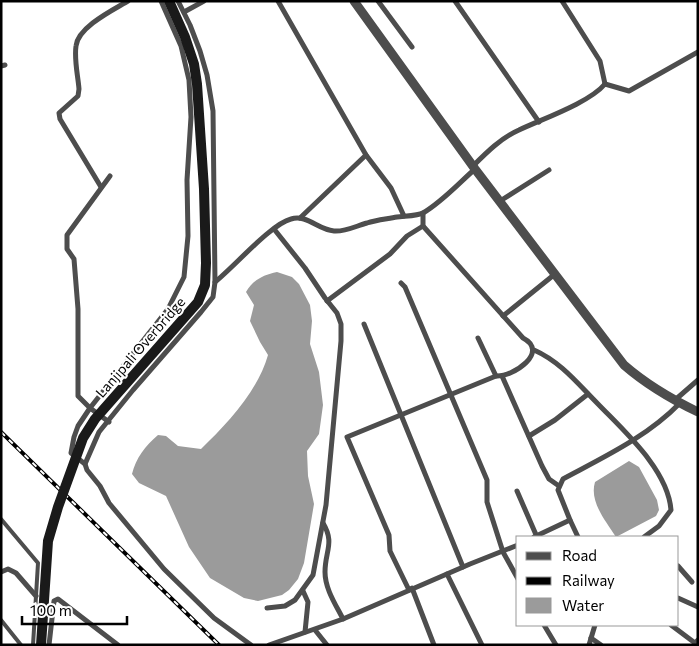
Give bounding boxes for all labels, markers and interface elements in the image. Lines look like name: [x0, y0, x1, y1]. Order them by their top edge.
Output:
street label: Lanjipali Overbridge: [92, 293, 188, 401]
legend: [516, 536, 679, 626]
text: Road: [562, 546, 597, 564]
text: Railway: [562, 571, 615, 589]
scale bar: [22, 594, 128, 626]
text: Water: [562, 596, 604, 614]
text: 100 m: [30, 601, 72, 619]

